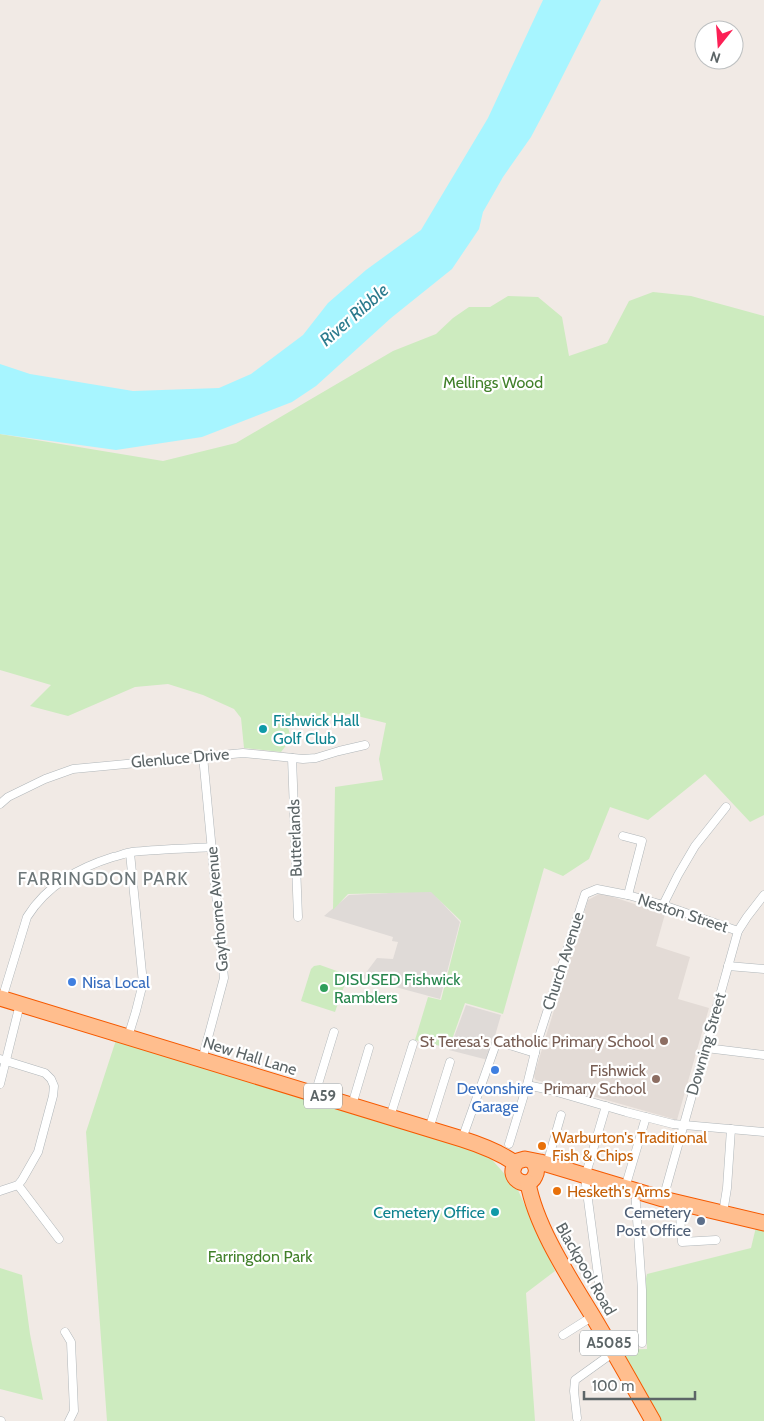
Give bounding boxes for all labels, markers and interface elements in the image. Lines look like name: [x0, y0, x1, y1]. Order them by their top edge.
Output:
north arrow: [694, 20, 744, 70]
text: N: [708, 47, 723, 67]
water label: River Ribble: [315, 279, 393, 351]
park label: Mellings Wood: [443, 373, 543, 392]
place label: Fishwick Hall Golf Club: [273, 711, 359, 748]
marker: Fishwick Hall Golf Club: [257, 723, 269, 735]
street label: Glenluce Drive: [130, 744, 230, 772]
street label: Butterlands: [284, 798, 306, 877]
street label: Gaythorne Avenue: [202, 846, 232, 972]
district label: FARRINGDON PARK: [18, 868, 189, 890]
street label: Neston Street: [636, 889, 731, 937]
street label: Church Avenue: [538, 910, 588, 1012]
place label: DISUSED Fishwick Ramblers: [334, 970, 461, 1007]
place label: Nisa Local: [82, 973, 150, 992]
marker: Nisa Local: [66, 976, 78, 988]
marker: DISUSED Fishwick Ramblers: [318, 982, 330, 994]
street label: Downing Street: [682, 990, 730, 1097]
place label: St Teresa's Catholic Primary School: [420, 1032, 654, 1051]
street label: New Hall Lane: [201, 1033, 299, 1079]
marker: St Teresa's Catholic Primary School: [658, 1035, 670, 1047]
place label: Fishwick Primary School: [543, 1061, 647, 1098]
marker: Devonshire Garage: [489, 1064, 501, 1076]
marker: Fishwick Primary School: [650, 1073, 662, 1085]
place label: Devonshire Garage: [457, 1079, 533, 1116]
road number: A59: [304, 1084, 342, 1108]
place label: Warburton's Traditional Fish & Chips: [552, 1128, 707, 1165]
marker: Warburton's Traditional Fish & Chips: [536, 1140, 548, 1152]
place label: Hesketh's Arms: [567, 1182, 670, 1201]
marker: Hesketh's Arms: [551, 1185, 563, 1197]
place label: Cemetery Office: [373, 1203, 485, 1222]
place label: Cemetery Post Office: [616, 1203, 691, 1240]
marker: Cemetery Office: [489, 1206, 501, 1218]
marker: Cemetery Post Office: [695, 1215, 707, 1227]
street label: Blackpool Road: [552, 1219, 620, 1319]
park label: Farringdon Park: [208, 1247, 313, 1266]
road number: A5085: [580, 1330, 638, 1356]
scale bar: [584, 1368, 695, 1400]
text: 100 m: [592, 1377, 634, 1395]

